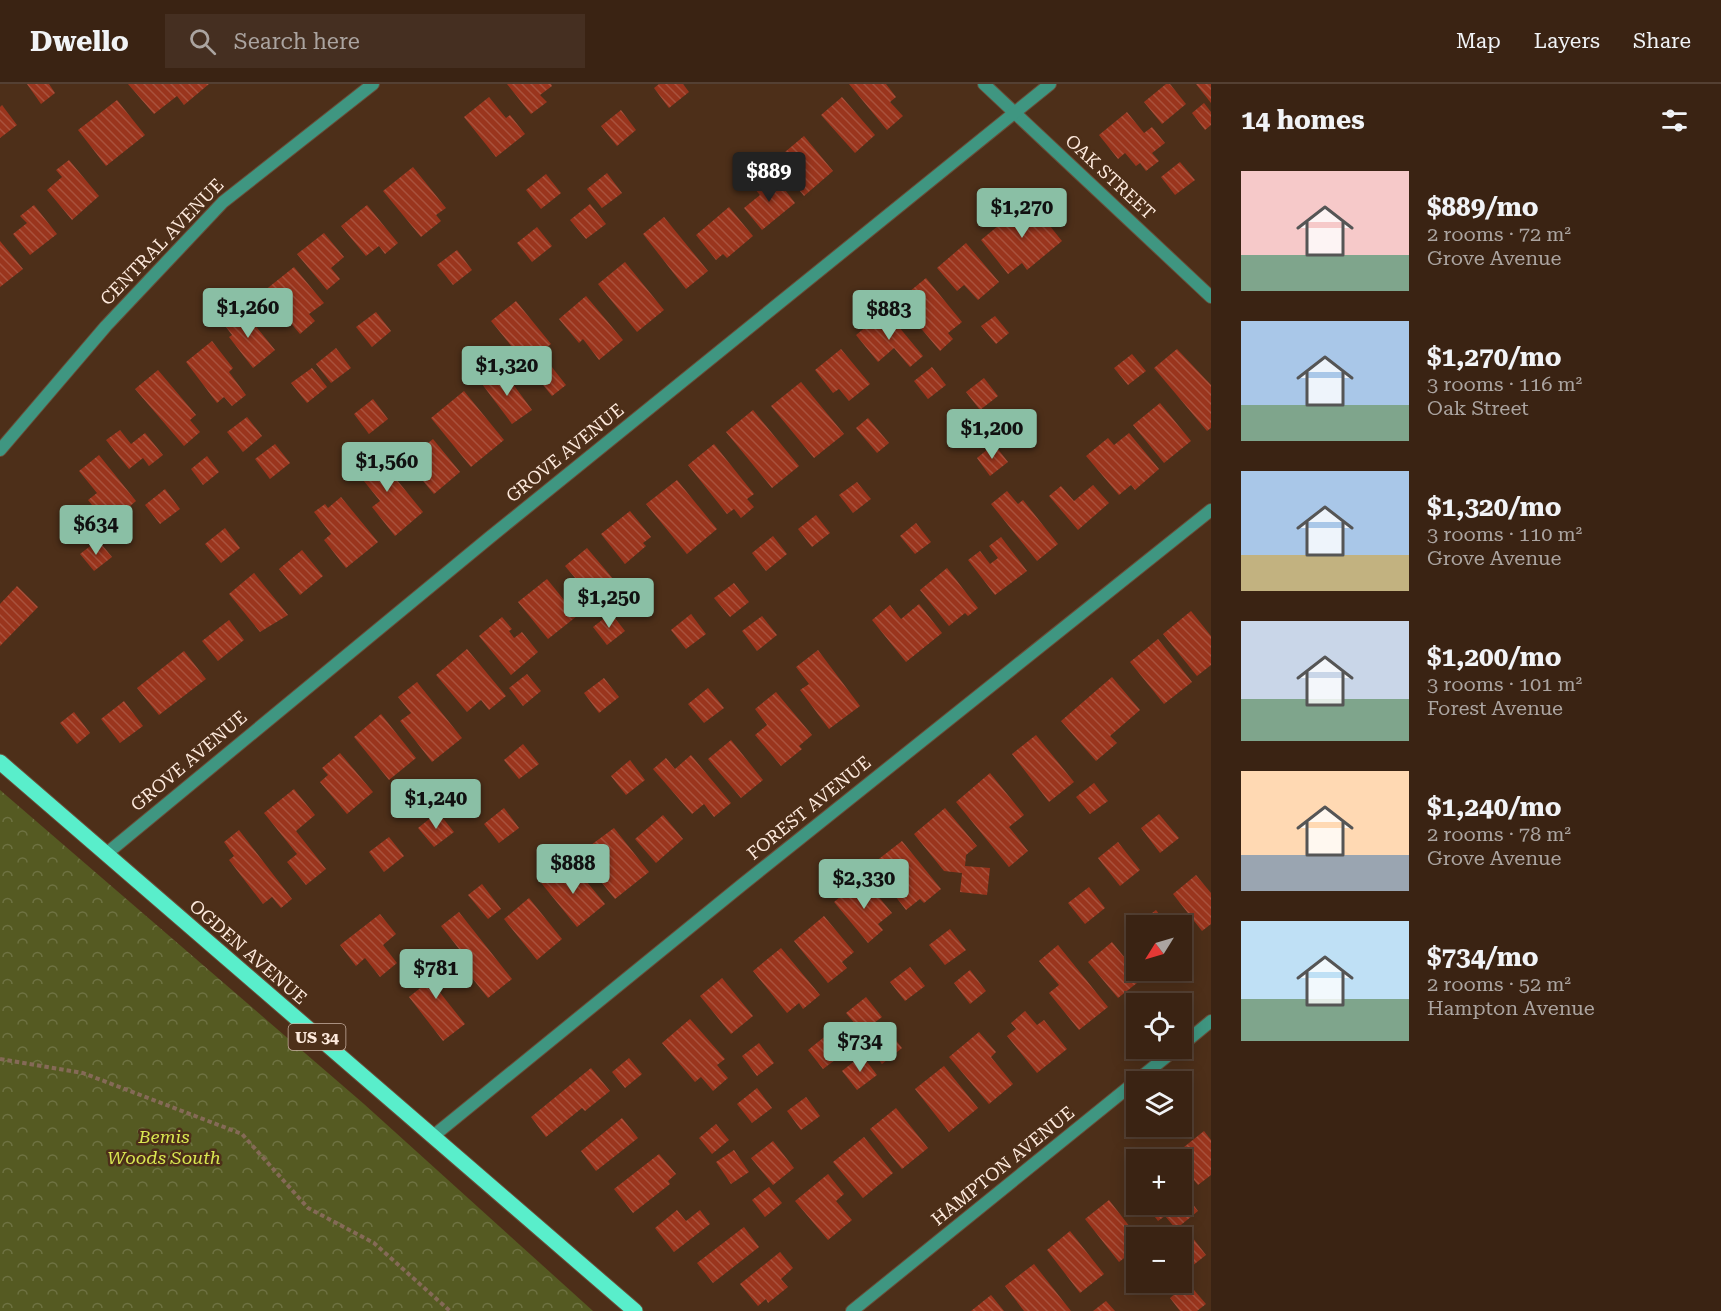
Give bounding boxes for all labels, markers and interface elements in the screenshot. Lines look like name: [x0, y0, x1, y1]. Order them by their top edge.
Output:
search box: [165, 14, 585, 68]
text: Dwello: [30, 25, 129, 58]
icon: search: [186, 25, 219, 58]
text: Search here: [234, 29, 360, 54]
text: Map: [1456, 29, 1501, 53]
text: Layers: [1534, 29, 1600, 53]
text: Share: [1633, 29, 1691, 53]
icon: filters: [1658, 104, 1691, 137]
text: 14 homes: [1241, 105, 1365, 135]
street label: OAK STREET: [1061, 130, 1159, 223]
pin: $889: [733, 152, 805, 203]
text: $889: [747, 159, 791, 183]
street label: CENTRAL AVENUE: [96, 174, 228, 309]
pin: $1,270: [973, 188, 1071, 239]
text: $889/mo: [1427, 192, 1539, 222]
text: $1,270: [991, 195, 1053, 219]
icon: home: [1289, 195, 1361, 267]
text: 2 rooms · 72 m²: [1427, 222, 1571, 246]
text: Grove Avenue: [1427, 246, 1561, 270]
pin: $1,260: [199, 288, 297, 339]
pin: $883: [853, 290, 925, 341]
text: $1,260: [217, 295, 279, 319]
text: $883: [867, 297, 911, 321]
text: $1,270/mo: [1427, 342, 1562, 372]
icon: home: [1289, 345, 1361, 417]
pin: $1,320: [458, 346, 556, 397]
text: $1,320: [476, 353, 538, 377]
text: 3 rooms · 116 m²: [1427, 372, 1582, 396]
text: Oak Street: [1427, 396, 1529, 420]
street label: GROVE AVENUE: [502, 399, 628, 506]
pin: $1,200: [943, 409, 1041, 460]
text: $1,200: [961, 416, 1023, 440]
pin: $1,560: [338, 442, 436, 493]
text: $1,560: [356, 449, 418, 473]
text: $1,320/mo: [1427, 492, 1562, 522]
icon: home: [1289, 495, 1361, 567]
pin: $634: [60, 505, 132, 556]
text: $634: [74, 512, 118, 536]
text: 3 rooms · 110 m²: [1427, 522, 1582, 546]
text: Grove Avenue: [1427, 546, 1561, 570]
pin: $1,250: [560, 578, 658, 629]
text: $1,250: [578, 585, 640, 609]
text: $1,200/mo: [1427, 642, 1562, 672]
icon: home: [1289, 645, 1361, 717]
text: 3 rooms · 101 m²: [1427, 672, 1582, 696]
text: Forest Avenue: [1427, 696, 1563, 720]
street label: GROVE AVENUE: [126, 706, 251, 815]
street label: FOREST AVENUE: [743, 751, 875, 864]
pin: $1,240: [387, 779, 485, 830]
text: $1,240: [405, 786, 467, 810]
text: $1,240/mo: [1427, 792, 1562, 822]
icon: home: [1289, 795, 1361, 867]
text: 2 rooms · 78 m²: [1427, 822, 1571, 846]
pin: $888: [537, 844, 609, 895]
text: Grove Avenue: [1427, 846, 1561, 870]
text: $888: [551, 851, 595, 875]
pin: $2,330: [815, 859, 913, 910]
text: $2,330: [833, 866, 895, 890]
street label: OGDEN AVENUE: [185, 895, 311, 1008]
north arrow: [1126, 915, 1192, 981]
map controls: [1126, 915, 1192, 1293]
text: $734/mo: [1427, 942, 1539, 972]
icon: home: [1289, 945, 1361, 1017]
pin: $781: [400, 949, 472, 1000]
text: $781: [414, 956, 458, 980]
text: 2 rooms · 52 m²: [1427, 972, 1571, 996]
button: locate: [1126, 993, 1192, 1059]
text: Hampton Avenue: [1427, 996, 1595, 1020]
pin: $734: [824, 1022, 896, 1073]
road number: US 34: [288, 1024, 346, 1050]
text: $734: [838, 1029, 882, 1053]
button: layers: [1126, 1071, 1192, 1137]
street label: HAMPTON AVENUE: [927, 1102, 1078, 1230]
park label: Bemis Woods South: [107, 1126, 221, 1168]
button: +: [1126, 1149, 1192, 1215]
button: −: [1126, 1227, 1192, 1293]

